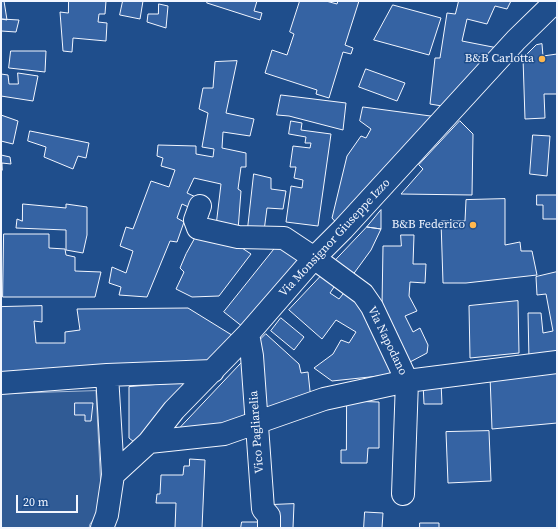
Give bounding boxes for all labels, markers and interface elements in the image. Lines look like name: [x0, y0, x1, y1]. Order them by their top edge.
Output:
place label: B&B Carlotta: [465, 52, 534, 66]
marker: B&B Carlotta: [537, 54, 547, 64]
street label: Via Monsignor Giuseppe Izzo: [276, 176, 394, 300]
place label: B&B Federico: [392, 218, 465, 232]
marker: B&B Federico: [468, 220, 478, 230]
street label: Via Napodano: [364, 304, 410, 378]
street label: Vico Pagliarelia: [247, 390, 267, 474]
scale bar: [18, 487, 80, 513]
text: 20 m: [23, 494, 49, 510]

